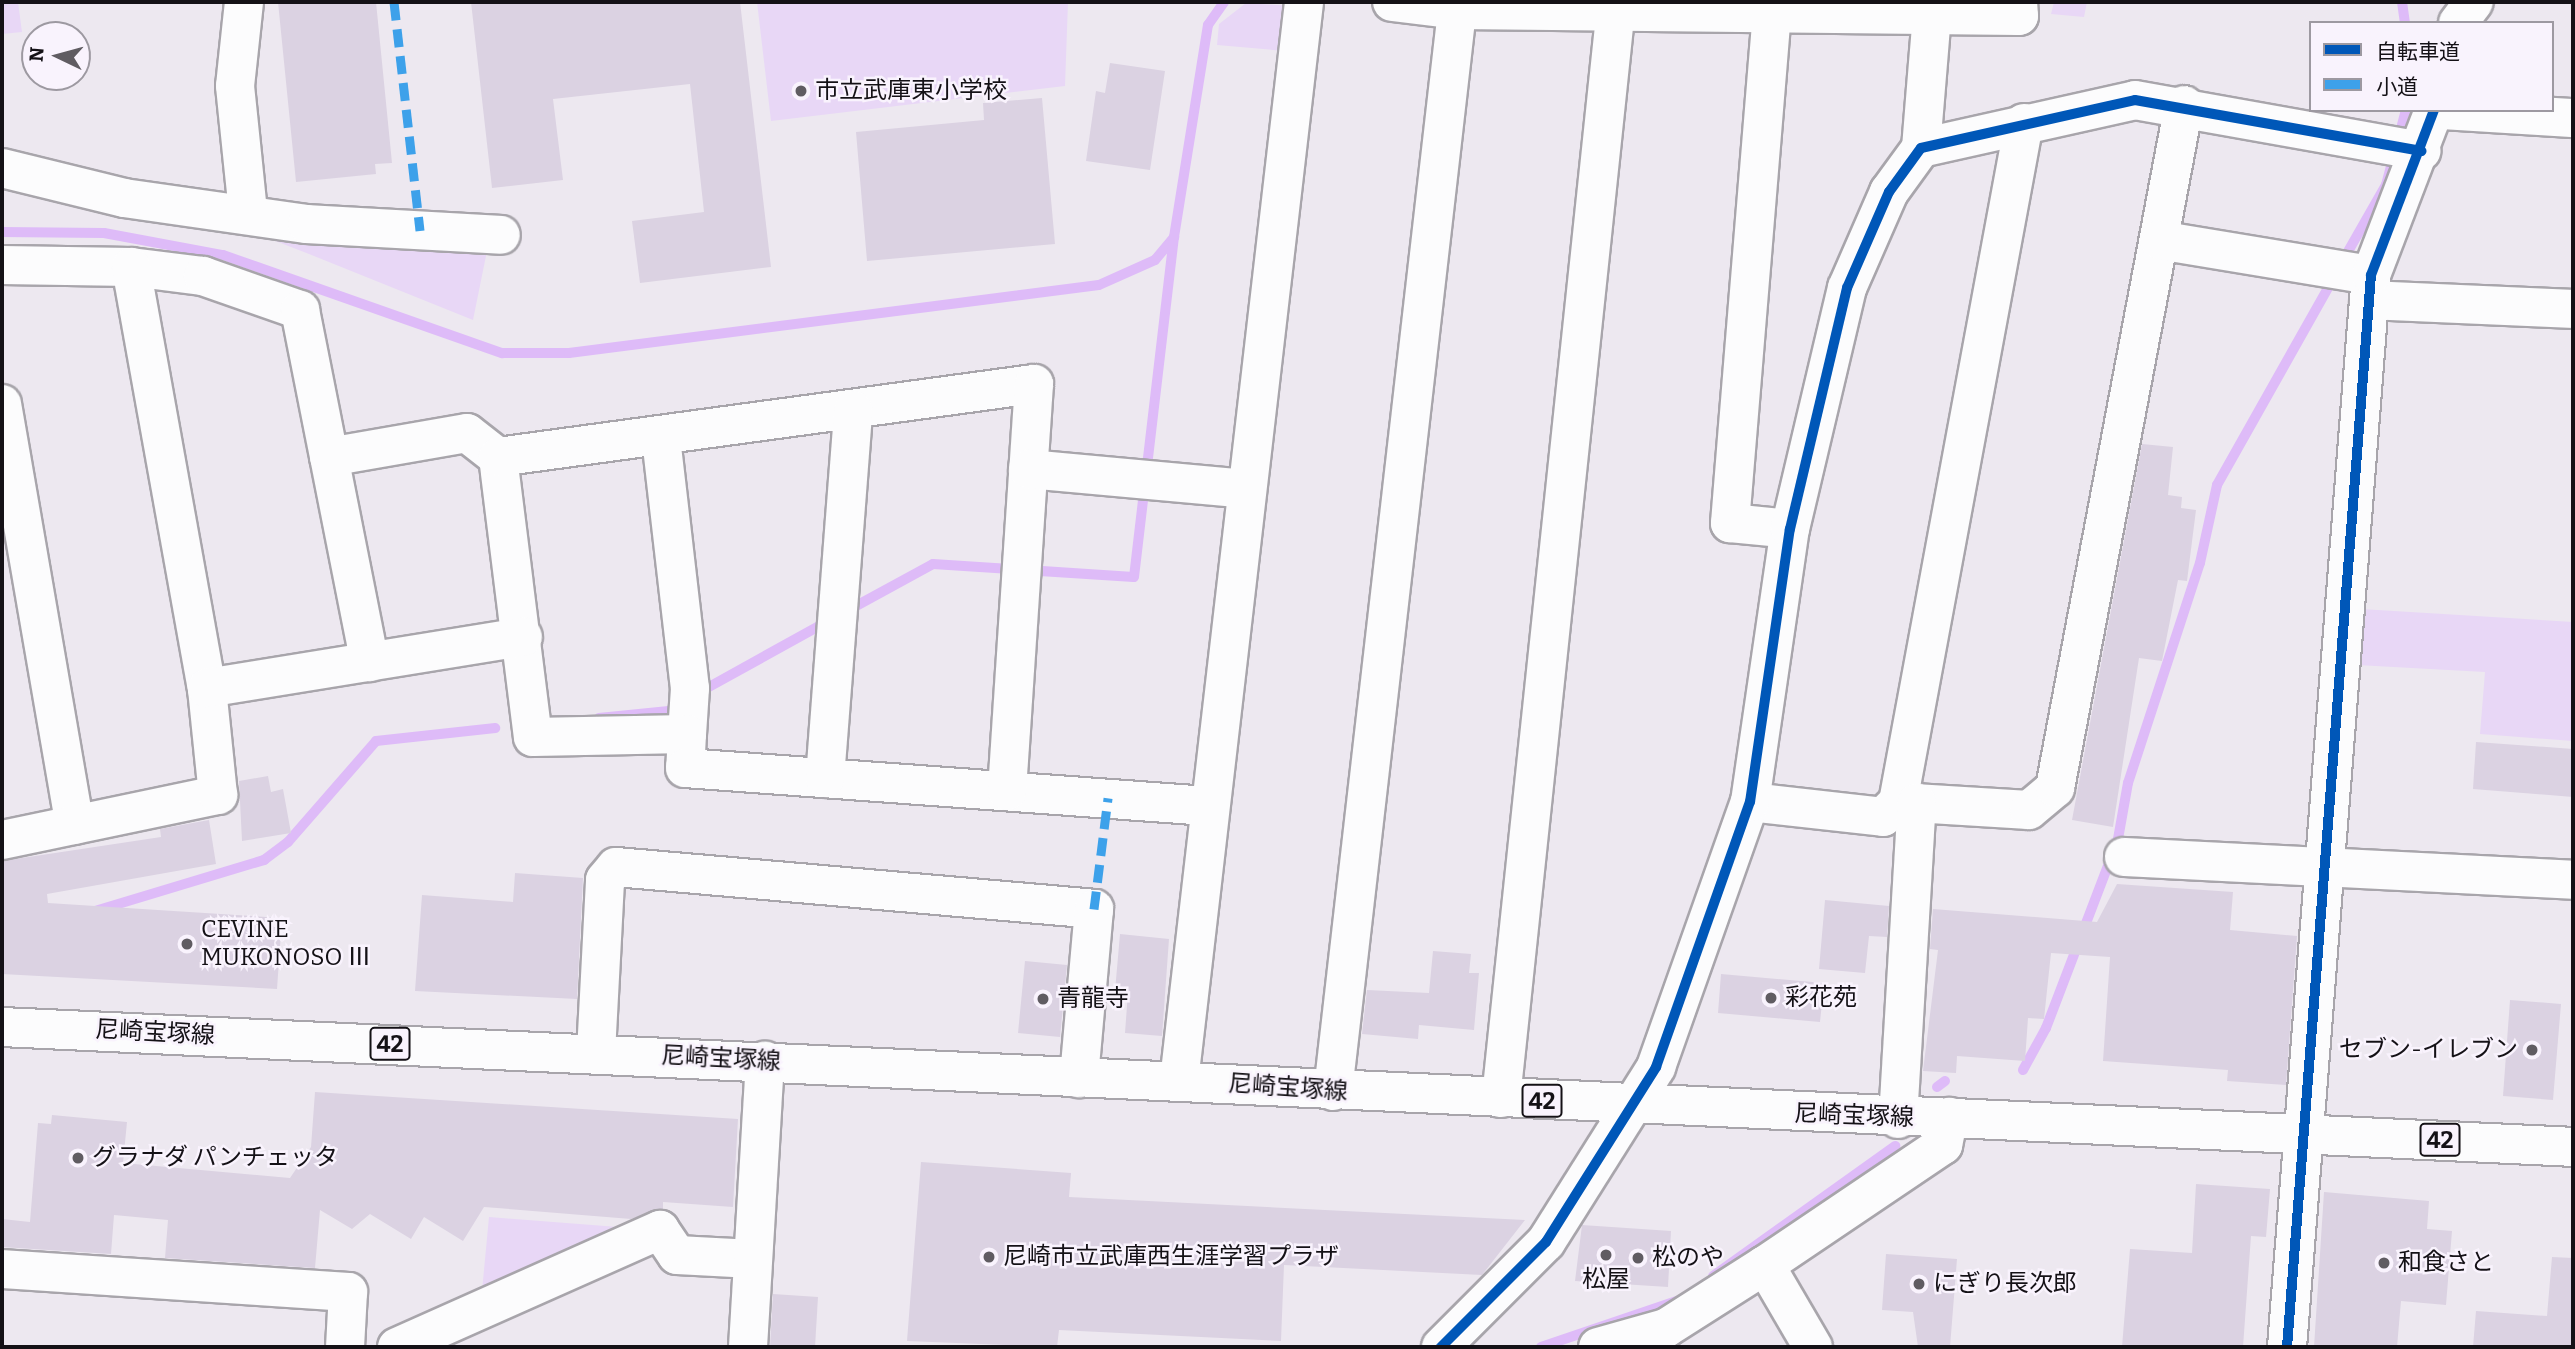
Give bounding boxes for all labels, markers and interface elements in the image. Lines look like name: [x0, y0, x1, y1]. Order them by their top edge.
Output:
north arrow: [21, 21, 91, 91]
legend: [2309, 21, 2554, 112]
text: 自転車道: [2376, 39, 2460, 65]
text: N: [24, 46, 49, 63]
text: 小道: [2376, 74, 2418, 100]
place label: 市立武庫東小学校: [815, 77, 1007, 105]
marker: 市立武庫東小学校: [793, 83, 809, 99]
place label: CEVINE MUKONOSO Ⅲ: [201, 916, 371, 972]
marker: CEVINE MUKONOSO Ⅲ: [179, 936, 195, 952]
place label: 彩花苑: [1785, 984, 1857, 1012]
place label: 青龍寺: [1057, 985, 1129, 1013]
marker: 彩花苑: [1763, 990, 1779, 1006]
marker: 青龍寺: [1035, 991, 1051, 1007]
street label: 尼崎宝塚線: [94, 1015, 216, 1051]
road number: 42: [369, 1024, 411, 1064]
place label: セブン-イレブン: [2339, 1036, 2518, 1064]
street label: 尼崎宝塚線: [660, 1041, 782, 1077]
marker: セブン-イレブン: [2524, 1042, 2540, 1058]
street label: 尼崎宝塚線: [1227, 1069, 1349, 1107]
road number: 42: [1521, 1082, 1563, 1120]
street label: 尼崎宝塚線: [1794, 1100, 1914, 1132]
road number: 42: [2419, 1120, 2461, 1160]
place label: グラナダ パンチェッタ: [92, 1144, 337, 1172]
marker: グラナダ パンチェッタ: [70, 1150, 86, 1166]
place label: 尼崎市立武庫西生涯学習プラザ: [1003, 1243, 1339, 1271]
place label: 松のや: [1652, 1244, 1724, 1272]
marker: 松屋: [1598, 1247, 1614, 1263]
marker: 尼崎市立武庫西生涯学習プラザ: [981, 1249, 997, 1265]
place label: 和食さと: [2398, 1249, 2494, 1277]
marker: 松のや: [1630, 1250, 1646, 1266]
marker: 和食さと: [2376, 1255, 2392, 1271]
place label: 松屋: [1582, 1266, 1630, 1294]
place label: にぎり長次郎: [1933, 1270, 2077, 1298]
marker: にぎり長次郎: [1911, 1276, 1927, 1292]

